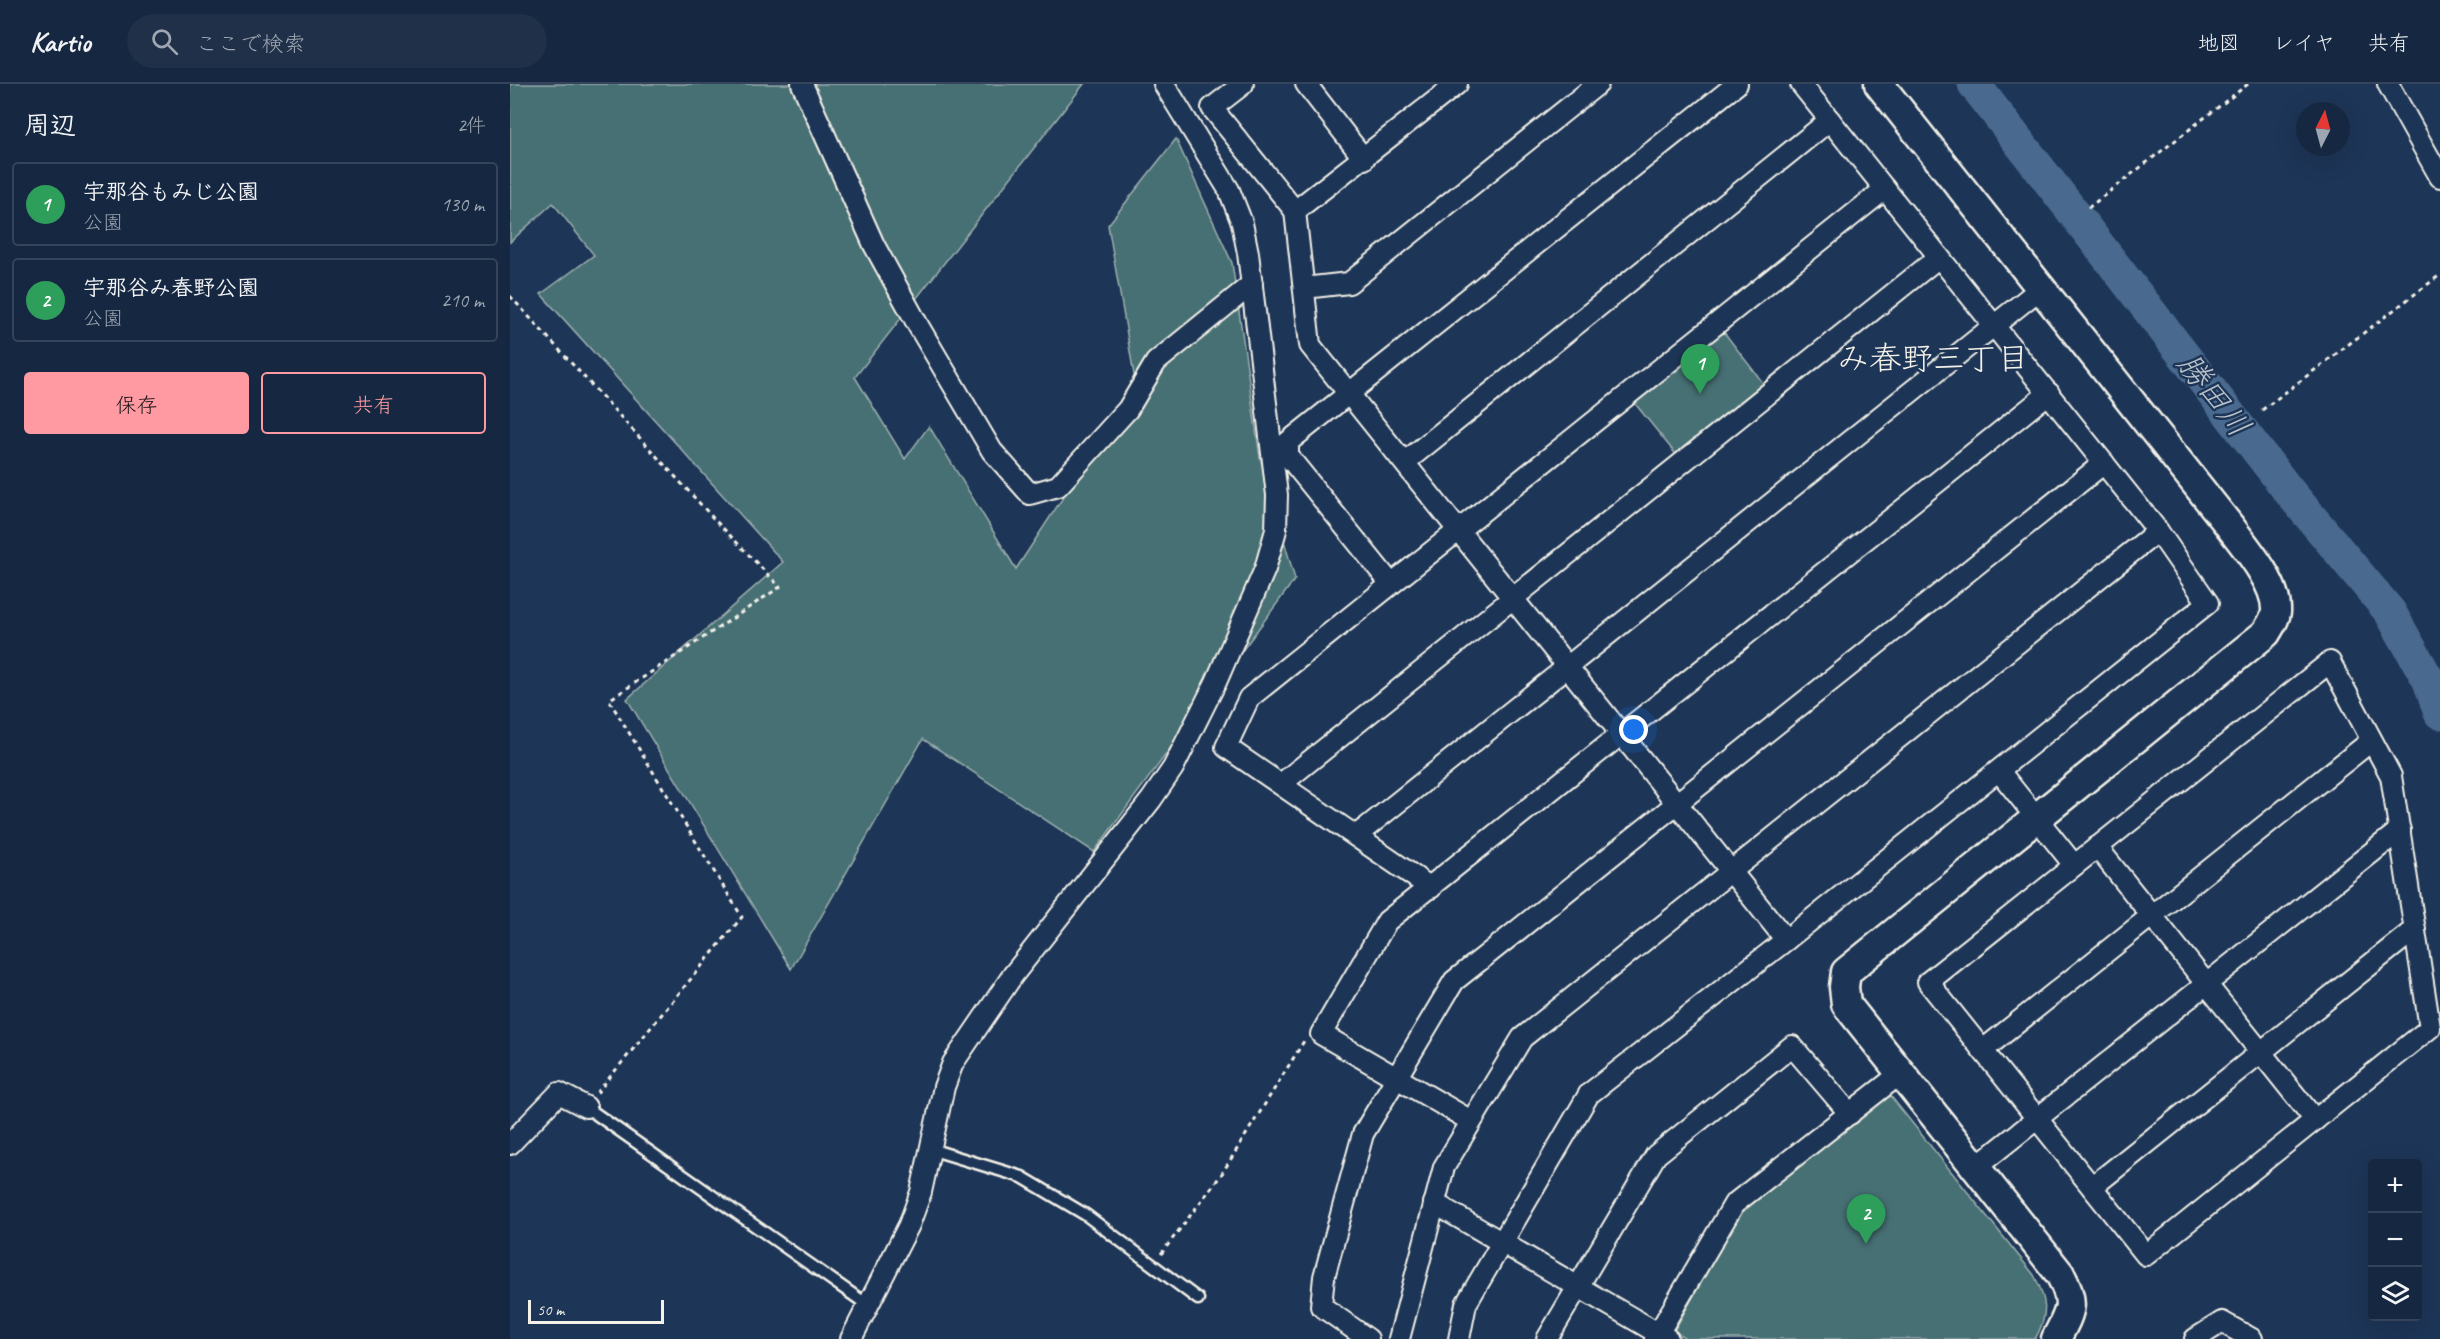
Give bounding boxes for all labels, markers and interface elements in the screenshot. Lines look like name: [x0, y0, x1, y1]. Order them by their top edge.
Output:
search box: [127, 14, 547, 68]
text: Kartio: [30, 24, 91, 59]
icon: search: [148, 25, 181, 58]
text: ここで検索: [196, 30, 306, 58]
text: 地図: [2198, 30, 2240, 56]
text: レイヤ: [2273, 30, 2335, 56]
text: 共有: [2368, 30, 2410, 56]
north arrow: [2296, 102, 2350, 156]
text: 周辺: [24, 109, 76, 142]
text: 2件: [457, 113, 486, 138]
text: 宇那谷もみじ公園: [83, 178, 259, 206]
text: 1: [41, 192, 50, 217]
text: 130 m: [441, 192, 484, 217]
text: 公園: [83, 210, 123, 235]
text: 宇那谷み春野公園: [83, 274, 259, 302]
text: 2: [41, 288, 50, 313]
text: 210 m: [441, 288, 484, 313]
text: 公園: [83, 306, 123, 331]
district label: み春野三丁目: [1837, 338, 2029, 379]
pin: 1: [1680, 344, 1720, 394]
water label: 勝田川: [2168, 345, 2260, 445]
button: 保存: [24, 372, 249, 434]
button: 共有: [261, 372, 486, 434]
your location: [1619, 715, 1648, 744]
map controls: [2368, 1159, 2422, 1321]
button: +: [2368, 1159, 2422, 1213]
pin: 2: [1846, 1194, 1886, 1244]
button: −: [2368, 1213, 2422, 1267]
button: layers: [2368, 1267, 2422, 1321]
scale bar: [528, 1297, 664, 1324]
text: 50 m: [537, 1300, 564, 1320]

